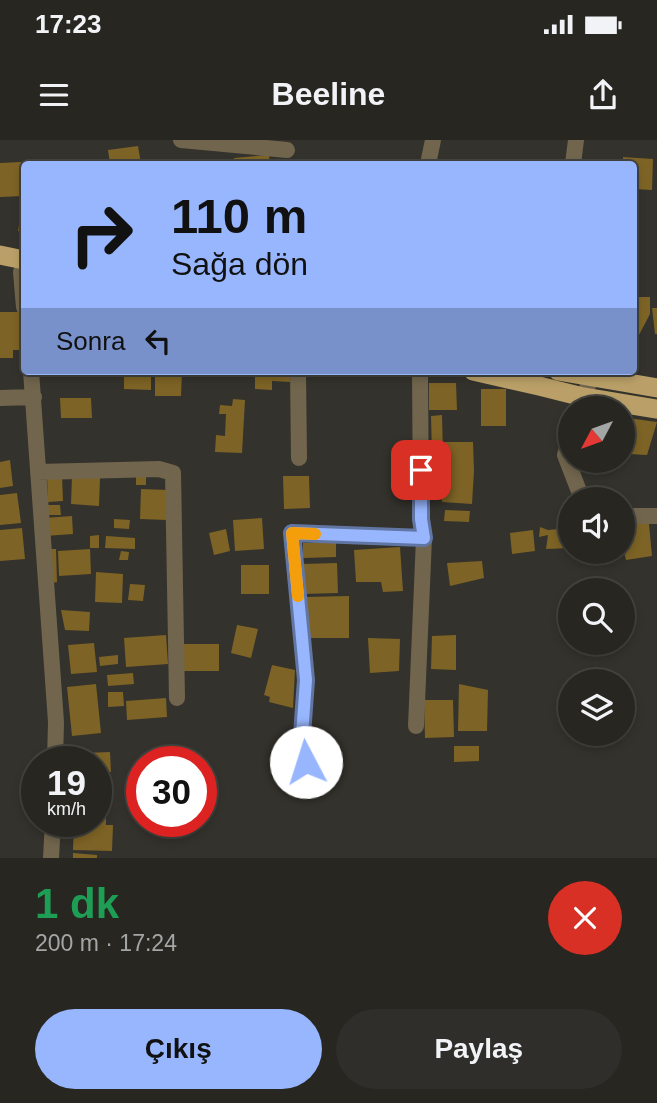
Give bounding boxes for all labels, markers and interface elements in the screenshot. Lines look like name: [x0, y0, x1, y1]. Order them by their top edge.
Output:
text: 17:23: [35, 9, 102, 39]
icon: menu: [35, 76, 73, 114]
text: Beeline: [272, 76, 385, 112]
icon: share: [584, 76, 622, 114]
icon: right: [56, 189, 147, 280]
text: 110 m: [171, 189, 307, 243]
text: Sağa dön: [171, 246, 308, 282]
icon: left: [139, 322, 177, 360]
text: Sonra: [56, 326, 125, 356]
north arrow: [558, 396, 635, 472]
map controls: [558, 396, 635, 746]
pin: [391, 440, 451, 500]
icon: arrive: [402, 451, 440, 489]
button: sound: [558, 487, 635, 564]
button: search: [558, 578, 635, 655]
button: layers: [558, 669, 635, 746]
position arrow: [269, 725, 343, 799]
speed limit sign: 30: [126, 746, 217, 837]
text: 19: [47, 763, 86, 802]
text: km/h: [47, 799, 86, 819]
text: 1 dk: [35, 880, 119, 927]
button: close: [548, 881, 622, 955]
text: 200 m · 17:24: [35, 930, 177, 956]
button: Çıkış: [35, 1009, 322, 1089]
button: Paylaş: [336, 1009, 622, 1089]

